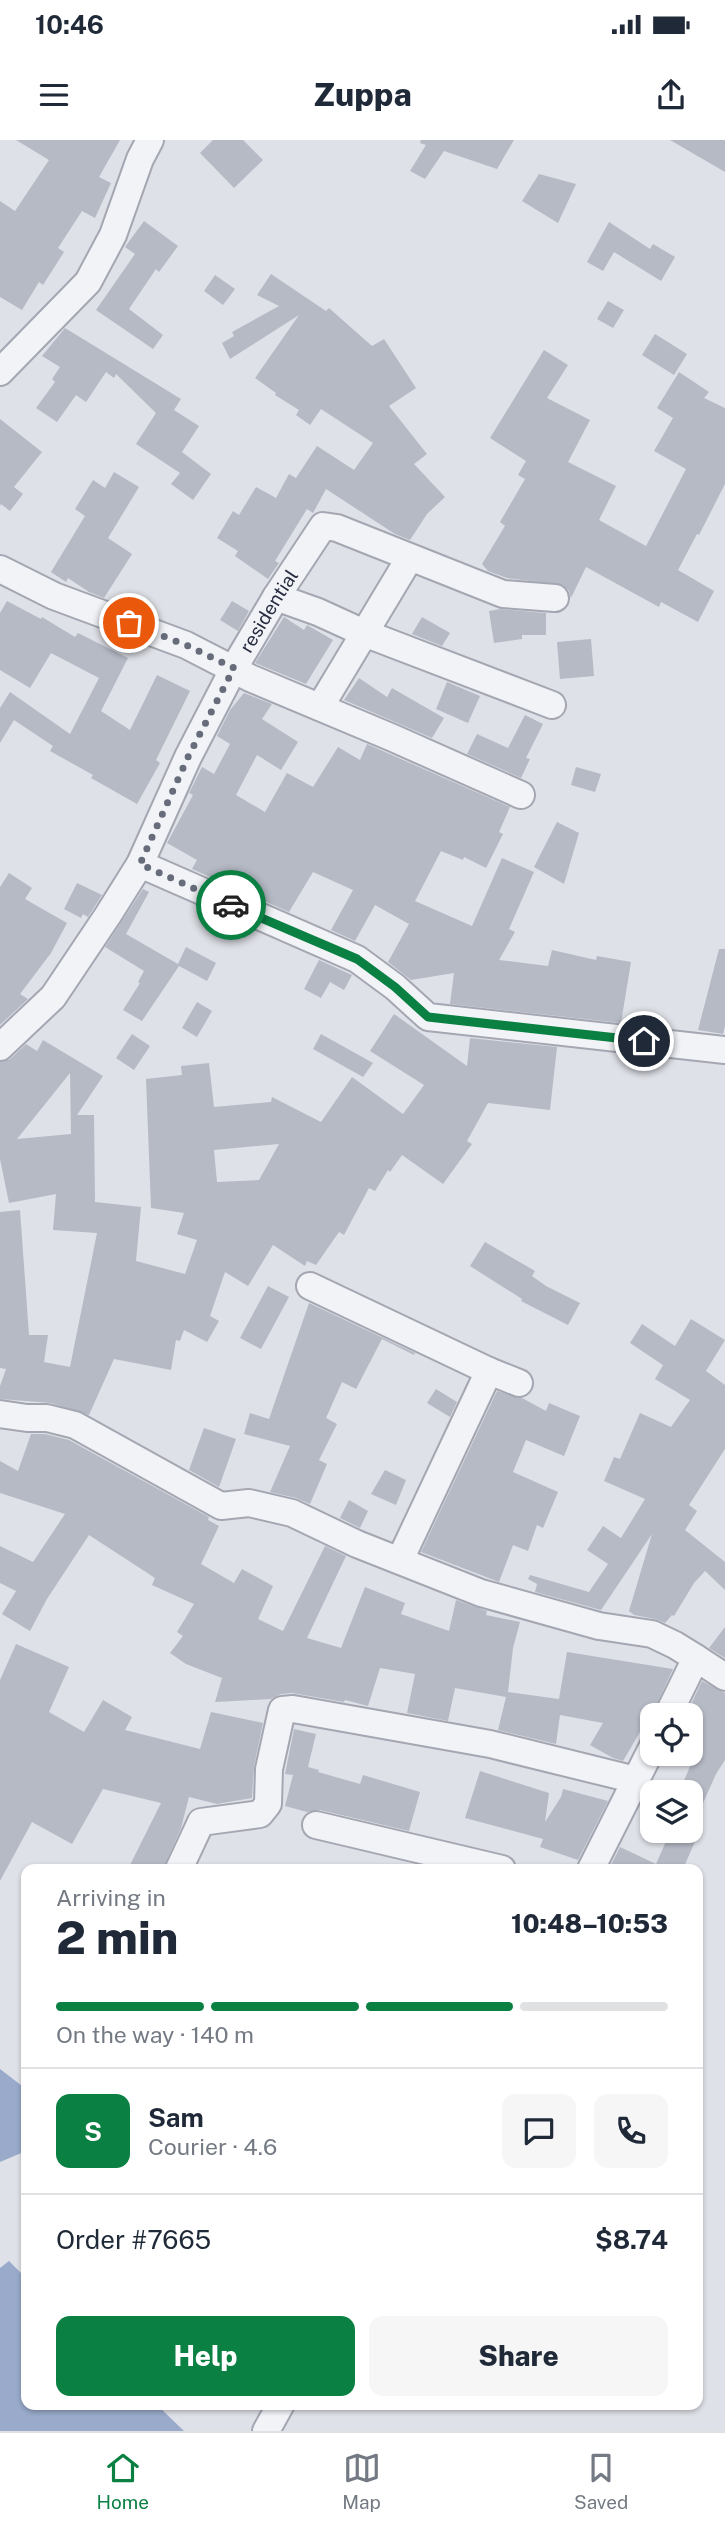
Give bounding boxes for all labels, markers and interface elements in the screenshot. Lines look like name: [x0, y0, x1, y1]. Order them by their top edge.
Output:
text: 10:46: [35, 9, 104, 40]
icon: menu: [35, 76, 73, 114]
text: Zuppa: [313, 76, 412, 113]
icon: share: [652, 76, 690, 114]
street label: residential: [235, 565, 302, 656]
pin: [99, 593, 159, 653]
icon: bag: [110, 604, 148, 642]
courier: [196, 870, 266, 940]
icon: car: [212, 886, 250, 924]
pin: [614, 1011, 674, 1071]
icon: home: [625, 1022, 663, 1060]
map controls: [640, 1703, 703, 1843]
button: locate: [640, 1703, 703, 1766]
button: layers: [640, 1780, 703, 1843]
text: Arriving in: [56, 1884, 166, 1911]
text: 10:48–10:53: [511, 1908, 668, 1939]
text: 2 min: [56, 1910, 178, 1964]
text: On the way · 140 m: [56, 2021, 254, 2048]
button: chat: [502, 2094, 576, 2168]
button: phone: [594, 2094, 668, 2168]
text: Sam: [148, 2102, 204, 2133]
text: S: [84, 2116, 102, 2147]
text: Courier · 4.6: [148, 2133, 277, 2160]
text: Order #7665: [56, 2224, 211, 2255]
text: $8.74: [595, 2224, 668, 2255]
button: Help: [56, 2316, 355, 2396]
button: Share: [369, 2316, 668, 2396]
tab: Home: [97, 2449, 149, 2513]
tab: Map: [342, 2449, 381, 2513]
tab: Saved: [574, 2449, 628, 2513]

